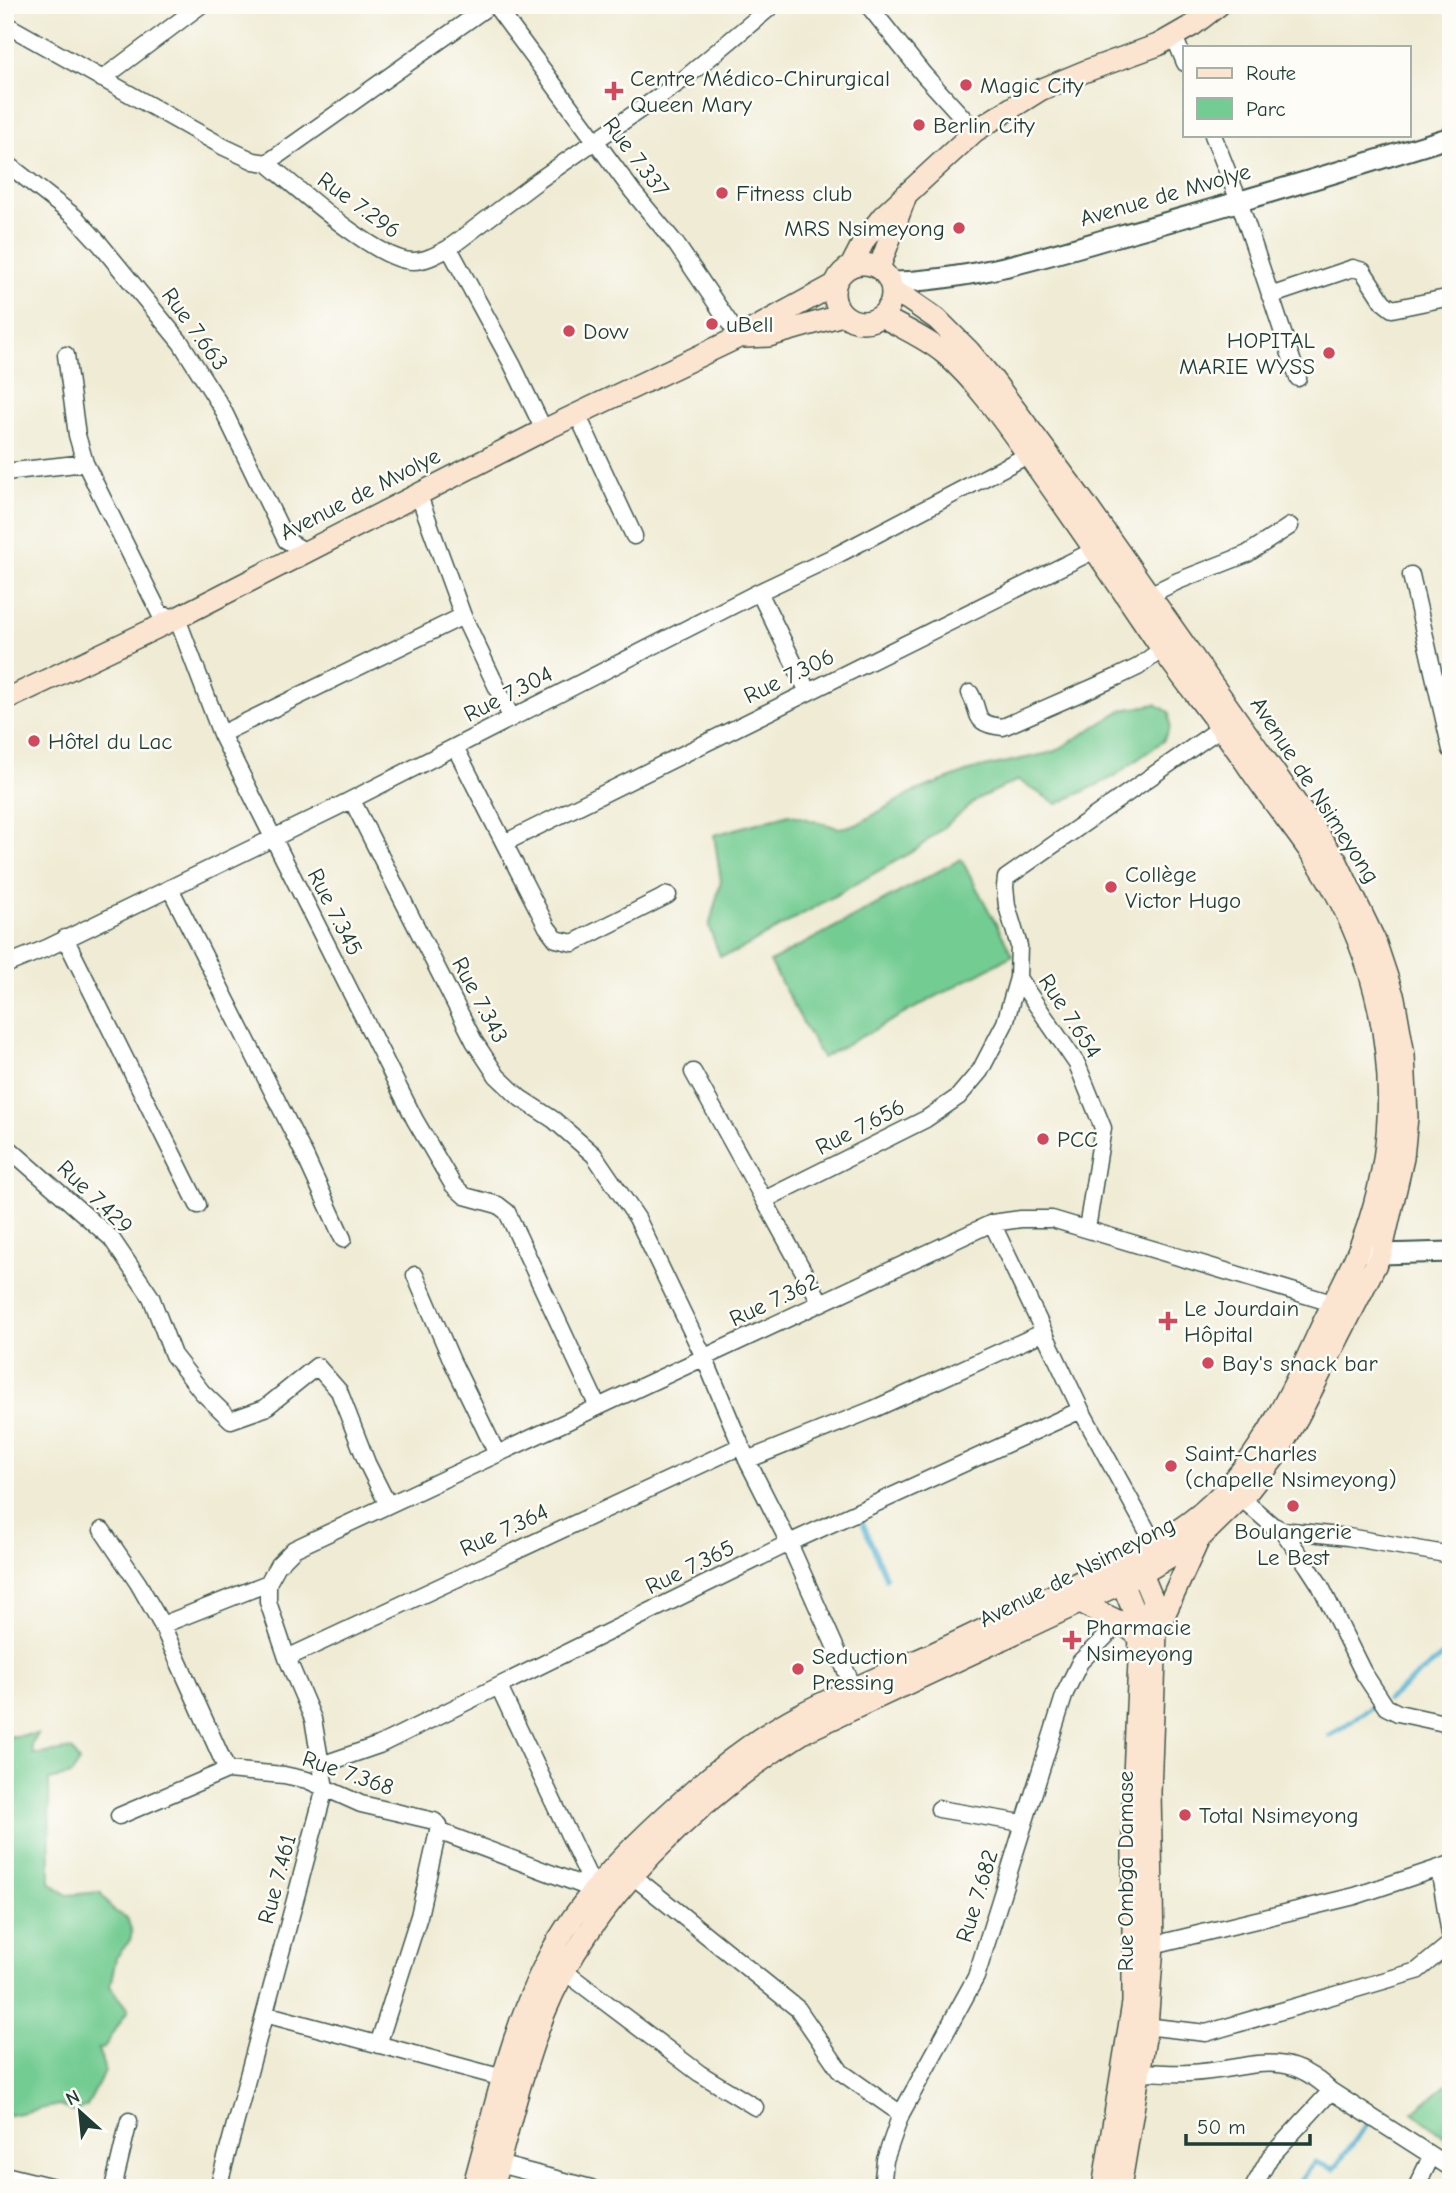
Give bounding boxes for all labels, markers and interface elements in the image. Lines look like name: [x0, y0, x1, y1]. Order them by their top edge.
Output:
legend: [1183, 46, 1410, 136]
text: Route: [1246, 61, 1296, 85]
place label: Centre Médico-Chirurgical Queen Mary: [630, 65, 890, 118]
place label: Magic City: [980, 72, 1084, 99]
marker: Magic City: [958, 77, 974, 93]
marker: Centre Médico-Chirurgical Queen Mary: [604, 81, 624, 101]
text: Parc: [1246, 97, 1286, 121]
street label: Rue 7.337: [597, 112, 675, 202]
place label: Berlin City: [933, 112, 1035, 139]
marker: Berlin City: [911, 117, 927, 133]
street label: Avenue de Mvolye: [1077, 158, 1253, 232]
street label: Rue 7.296: [312, 166, 406, 244]
place label: Fitness club: [736, 180, 852, 207]
marker: Fitness club: [714, 185, 730, 201]
place label: MRS Nsimeyong: [784, 215, 945, 242]
marker: MRS Nsimeyong: [951, 220, 967, 236]
street label: Rue 7.663: [156, 282, 234, 376]
place label: uBell: [726, 311, 774, 338]
marker: uBell: [704, 316, 720, 332]
place label: Dovv: [583, 318, 629, 345]
marker: Dovv: [561, 323, 577, 339]
place label: HOPITAL MARIE WYSS: [1179, 327, 1315, 380]
marker: HOPITAL MARIE WYSS: [1321, 345, 1337, 361]
street label: Avenue de Mvolye: [275, 442, 445, 546]
street label: Rue 7.306: [739, 643, 839, 709]
street label: Rue 7.304: [459, 660, 557, 728]
street label: Avenue de Nsimeyong: [1245, 692, 1385, 888]
place label: Hôtel du Lac: [48, 728, 172, 755]
marker: Hôtel du Lac: [26, 733, 42, 749]
place label: Collège Victor Hugo: [1125, 861, 1241, 914]
street label: Rue 7.345: [302, 864, 368, 960]
marker: Collège Victor Hugo: [1103, 879, 1119, 895]
street label: Rue 7.343: [446, 952, 514, 1048]
street label: Rue 7.654: [1033, 969, 1107, 1063]
street label: Rue 7.656: [811, 1093, 909, 1161]
place label: PCC: [1057, 1126, 1098, 1153]
marker: PCC: [1035, 1131, 1051, 1147]
street label: Rue 7.429: [52, 1154, 138, 1240]
street label: Rue 7.362: [725, 1268, 823, 1332]
place label: Le Jourdain Hôpital: [1184, 1295, 1299, 1348]
marker: Le Jourdain Hôpital: [1158, 1311, 1178, 1331]
place label: Bay's snack bar: [1222, 1350, 1378, 1377]
marker: Bay's snack bar: [1200, 1355, 1216, 1371]
place label: Saint-Charles (chapelle Nsimeyong): [1185, 1440, 1397, 1493]
marker: Saint-Charles (chapelle Nsimeyong): [1163, 1458, 1179, 1474]
street label: Rue 7.364: [456, 1498, 552, 1562]
marker: Boulangerie Le Best: [1285, 1498, 1301, 1514]
street label: Avenue de Nsimeyong: [974, 1511, 1180, 1633]
place label: Boulangerie Le Best: [1234, 1518, 1352, 1571]
street label: Rue 7.365: [641, 1534, 739, 1600]
place label: Pharmacie Nsimeyong: [1086, 1614, 1193, 1667]
marker: Pharmacie Nsimeyong: [1064, 1632, 1080, 1648]
place label: Seduction Pressing: [812, 1643, 908, 1696]
marker: Seduction Pressing: [790, 1661, 806, 1677]
street label: Rue 7.368: [299, 1745, 397, 1801]
street label: Rue Ombga Damase: [1112, 1771, 1139, 1971]
place label: Total Nsimeyong: [1199, 1802, 1359, 1829]
marker: Total Nsimeyong: [1177, 1807, 1193, 1823]
street label: Rue 7.461: [252, 1831, 302, 1927]
street label: Rue 7.682: [950, 1846, 1004, 1946]
north arrow: [46, 2078, 116, 2148]
text: N: [62, 2085, 83, 2110]
scale bar: [1186, 2102, 1311, 2146]
text: 50 m: [1197, 2115, 1246, 2139]

